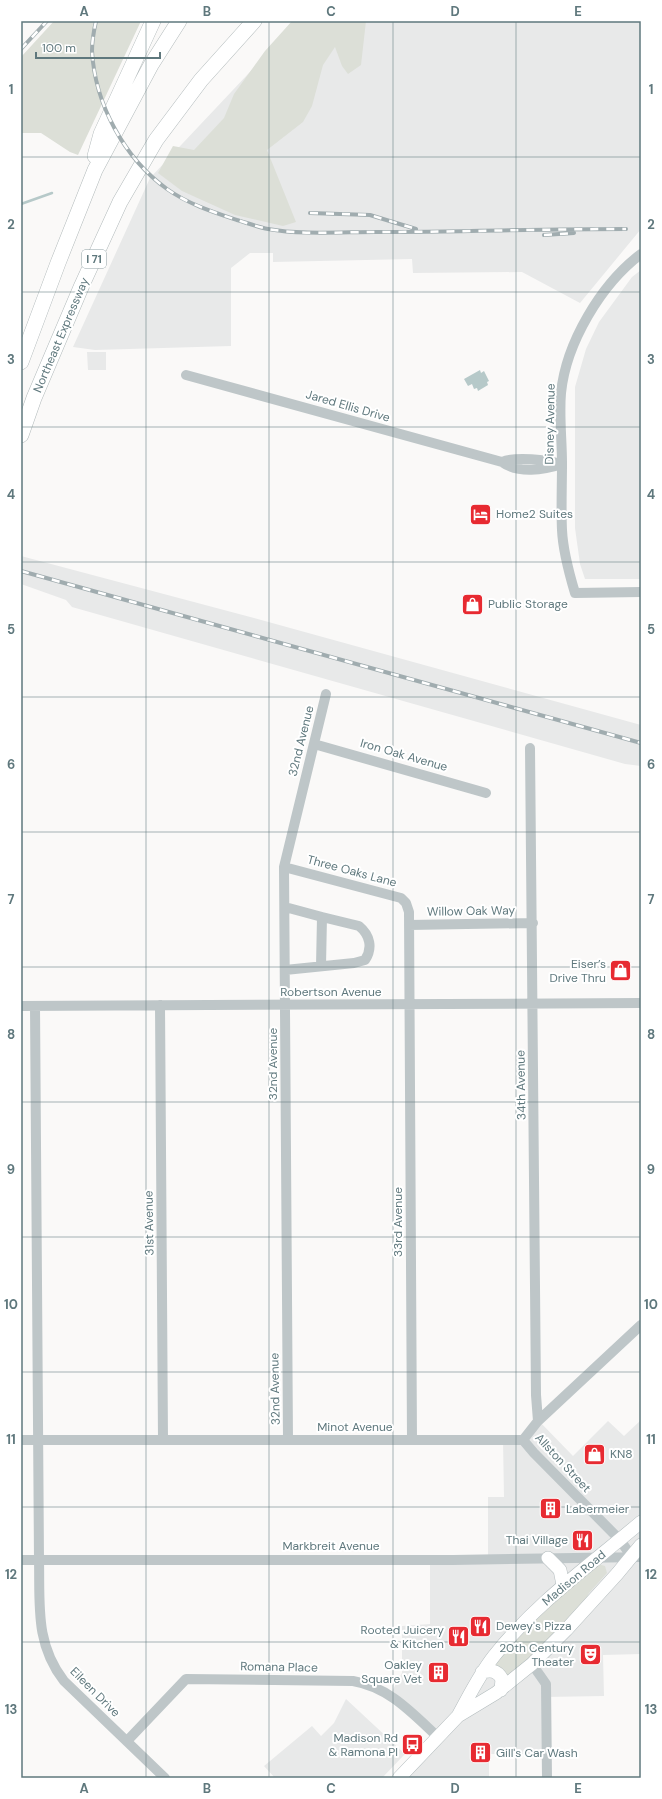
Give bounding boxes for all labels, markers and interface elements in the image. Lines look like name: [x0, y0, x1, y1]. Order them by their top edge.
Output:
text: A: [79, 3, 89, 20]
text: B: [203, 3, 211, 20]
text: C: [326, 3, 336, 20]
text: D: [450, 3, 460, 20]
text: E: [574, 3, 582, 20]
scale bar: [36, 34, 160, 60]
text: 100 m: [42, 40, 76, 56]
text: 1: [9, 81, 13, 98]
text: 1: [649, 81, 653, 98]
text: 2: [7, 216, 15, 233]
text: 2: [647, 216, 655, 233]
road number: I 71: [82, 250, 106, 268]
street label: Northeast Expressway: [30, 275, 93, 395]
text: 3: [7, 351, 15, 368]
text: 3: [647, 351, 655, 368]
street label: Disney Avenue: [541, 383, 559, 465]
street label: Jared Ellis Drive: [304, 386, 392, 426]
text: 4: [7, 486, 15, 503]
text: 4: [647, 486, 655, 503]
hotel icon: Home2 Suites: [468, 501, 494, 527]
place label: Home2 Suites: [496, 506, 573, 522]
shop icon: Public Storage: [460, 591, 486, 617]
place label: Public Storage: [488, 596, 568, 612]
text: 5: [7, 621, 15, 638]
text: 5: [647, 621, 655, 638]
street label: 32nd Avenue: [284, 704, 318, 778]
street label: Iron Oak Avenue: [359, 735, 450, 775]
text: 6: [7, 756, 15, 773]
text: 6: [647, 756, 655, 773]
street label: Three Oaks Lane: [306, 851, 399, 891]
text: 7: [8, 891, 15, 908]
text: 7: [648, 891, 655, 908]
street label: Willow Oak Way: [427, 902, 516, 920]
place label: Eiser’s Drive Thru: [549, 956, 606, 986]
shop icon: Eiser’s Drive Thru: [608, 958, 634, 984]
street label: Robertson Avenue: [280, 984, 382, 1000]
text: 8: [7, 1026, 15, 1043]
text: 8: [647, 1026, 655, 1043]
street label: 32nd Avenue: [265, 1028, 281, 1100]
street label: 34th Avenue: [512, 1050, 530, 1120]
text: 9: [7, 1161, 15, 1178]
text: 9: [647, 1161, 655, 1178]
street label: 33rd Avenue: [390, 1187, 406, 1257]
street label: 31st Avenue: [140, 1190, 158, 1256]
text: 10: [4, 1296, 18, 1313]
text: 10: [644, 1296, 658, 1313]
street label: 32nd Avenue: [266, 1352, 284, 1425]
street label: Minot Avenue: [317, 1419, 393, 1435]
street label: Allston Street: [532, 1430, 595, 1496]
text: 11: [6, 1431, 16, 1448]
text: 11: [646, 1431, 656, 1448]
shop icon: KN8: [581, 1441, 607, 1467]
place label: KN8: [610, 1446, 633, 1462]
building icon: Labermeier: [538, 1496, 564, 1522]
place label: Labermeier: [566, 1501, 630, 1517]
restaurant icon: Thai Village: [570, 1527, 596, 1553]
place label: Thai Village: [506, 1532, 568, 1548]
street label: Markbreit Avenue: [282, 1538, 380, 1554]
street label: Madison Road: [539, 1547, 609, 1609]
text: 12: [5, 1566, 17, 1583]
text: 12: [645, 1566, 657, 1583]
restaurant icon: Dewey's Pizza: [468, 1613, 494, 1639]
place label: Dewey's Pizza: [496, 1618, 572, 1634]
place label: Rooted Juicery & Kitchen: [361, 1622, 444, 1652]
restaurant icon: Rooted Juicery & Kitchen: [446, 1624, 472, 1650]
place label: 20th Century Theater: [499, 1640, 575, 1670]
theatre icon: 20th Century Theater: [577, 1642, 603, 1668]
place label: Oakley Square Vet: [361, 1657, 422, 1687]
street label: Romana Place: [240, 1658, 318, 1676]
building icon: Oakley Square Vet: [425, 1659, 451, 1685]
street label: Eileen Drive: [67, 1664, 124, 1721]
text: 13: [5, 1701, 17, 1718]
text: 13: [645, 1701, 657, 1718]
place label: Madison Rd & Ramona Pl: [328, 1730, 398, 1760]
bus stop icon: Madison Rd & Ramona Pl: [400, 1732, 426, 1758]
building icon: Gill's Car Wash: [468, 1740, 494, 1766]
place label: Gill's Car Wash: [496, 1745, 578, 1761]
text: A: [79, 1780, 89, 1797]
text: B: [203, 1780, 211, 1797]
text: C: [326, 1780, 336, 1797]
text: D: [450, 1780, 460, 1797]
text: E: [574, 1780, 582, 1797]

